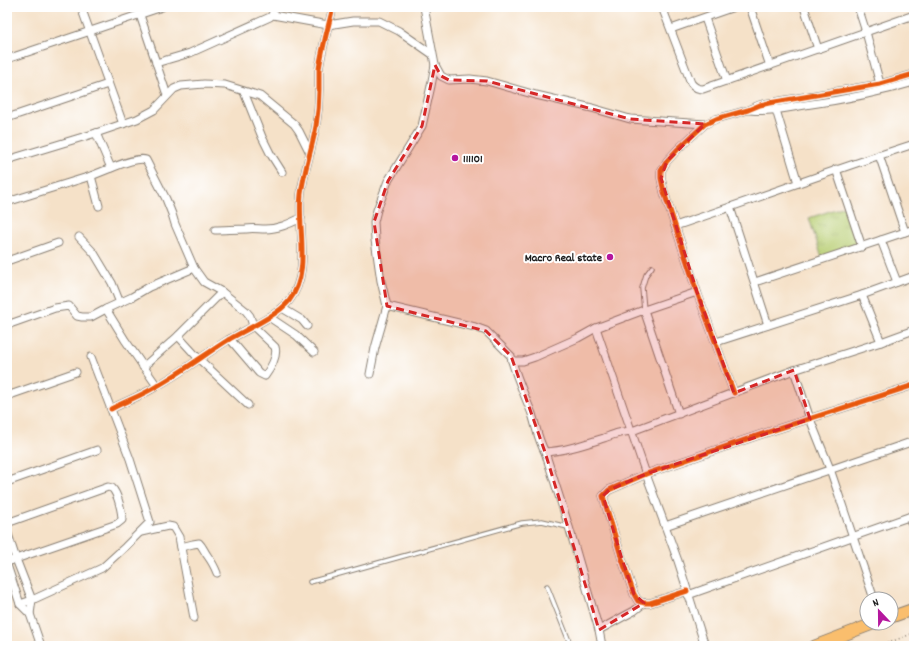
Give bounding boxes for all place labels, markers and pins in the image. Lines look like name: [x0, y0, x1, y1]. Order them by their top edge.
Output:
place label: 111101: [463, 151, 483, 168]
marker: 111101: [450, 153, 460, 163]
place label: Macro Real state: [525, 250, 603, 267]
marker: Macro Real state: [605, 252, 615, 262]

